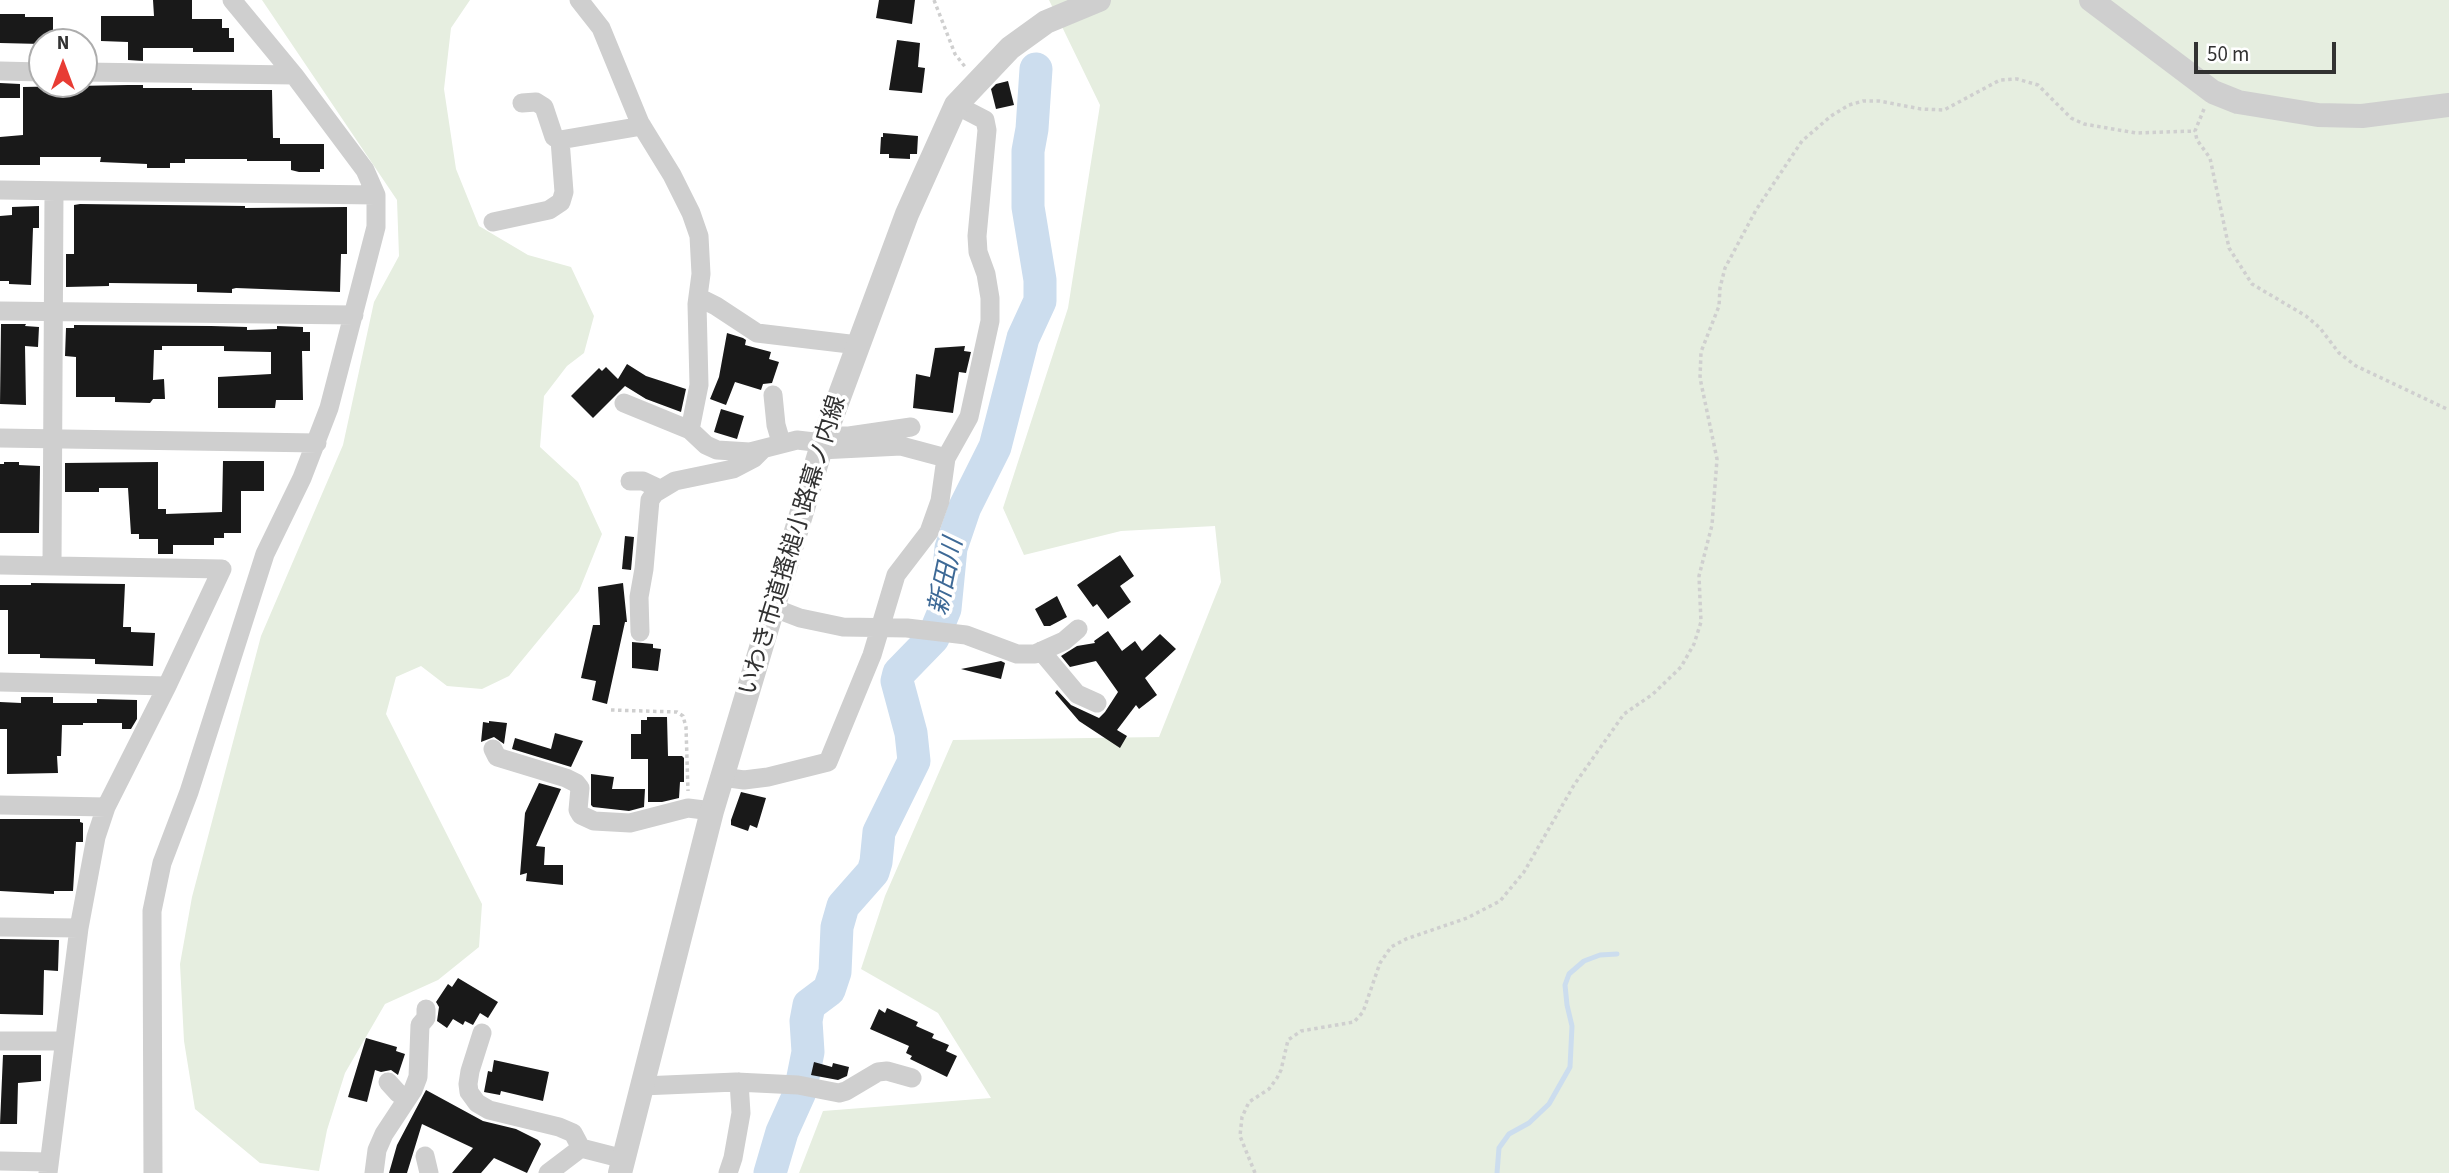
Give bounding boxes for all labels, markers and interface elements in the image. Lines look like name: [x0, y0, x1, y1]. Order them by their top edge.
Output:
north arrow: [28, 28, 98, 98]
scale bar: [2197, 28, 2339, 72]
text: N: [57, 30, 69, 57]
text: 50 m: [2207, 39, 2249, 69]
street label: いわき市道搔槌小路幕ノ内線: [735, 393, 853, 699]
water label: 新田川: [925, 536, 971, 618]

